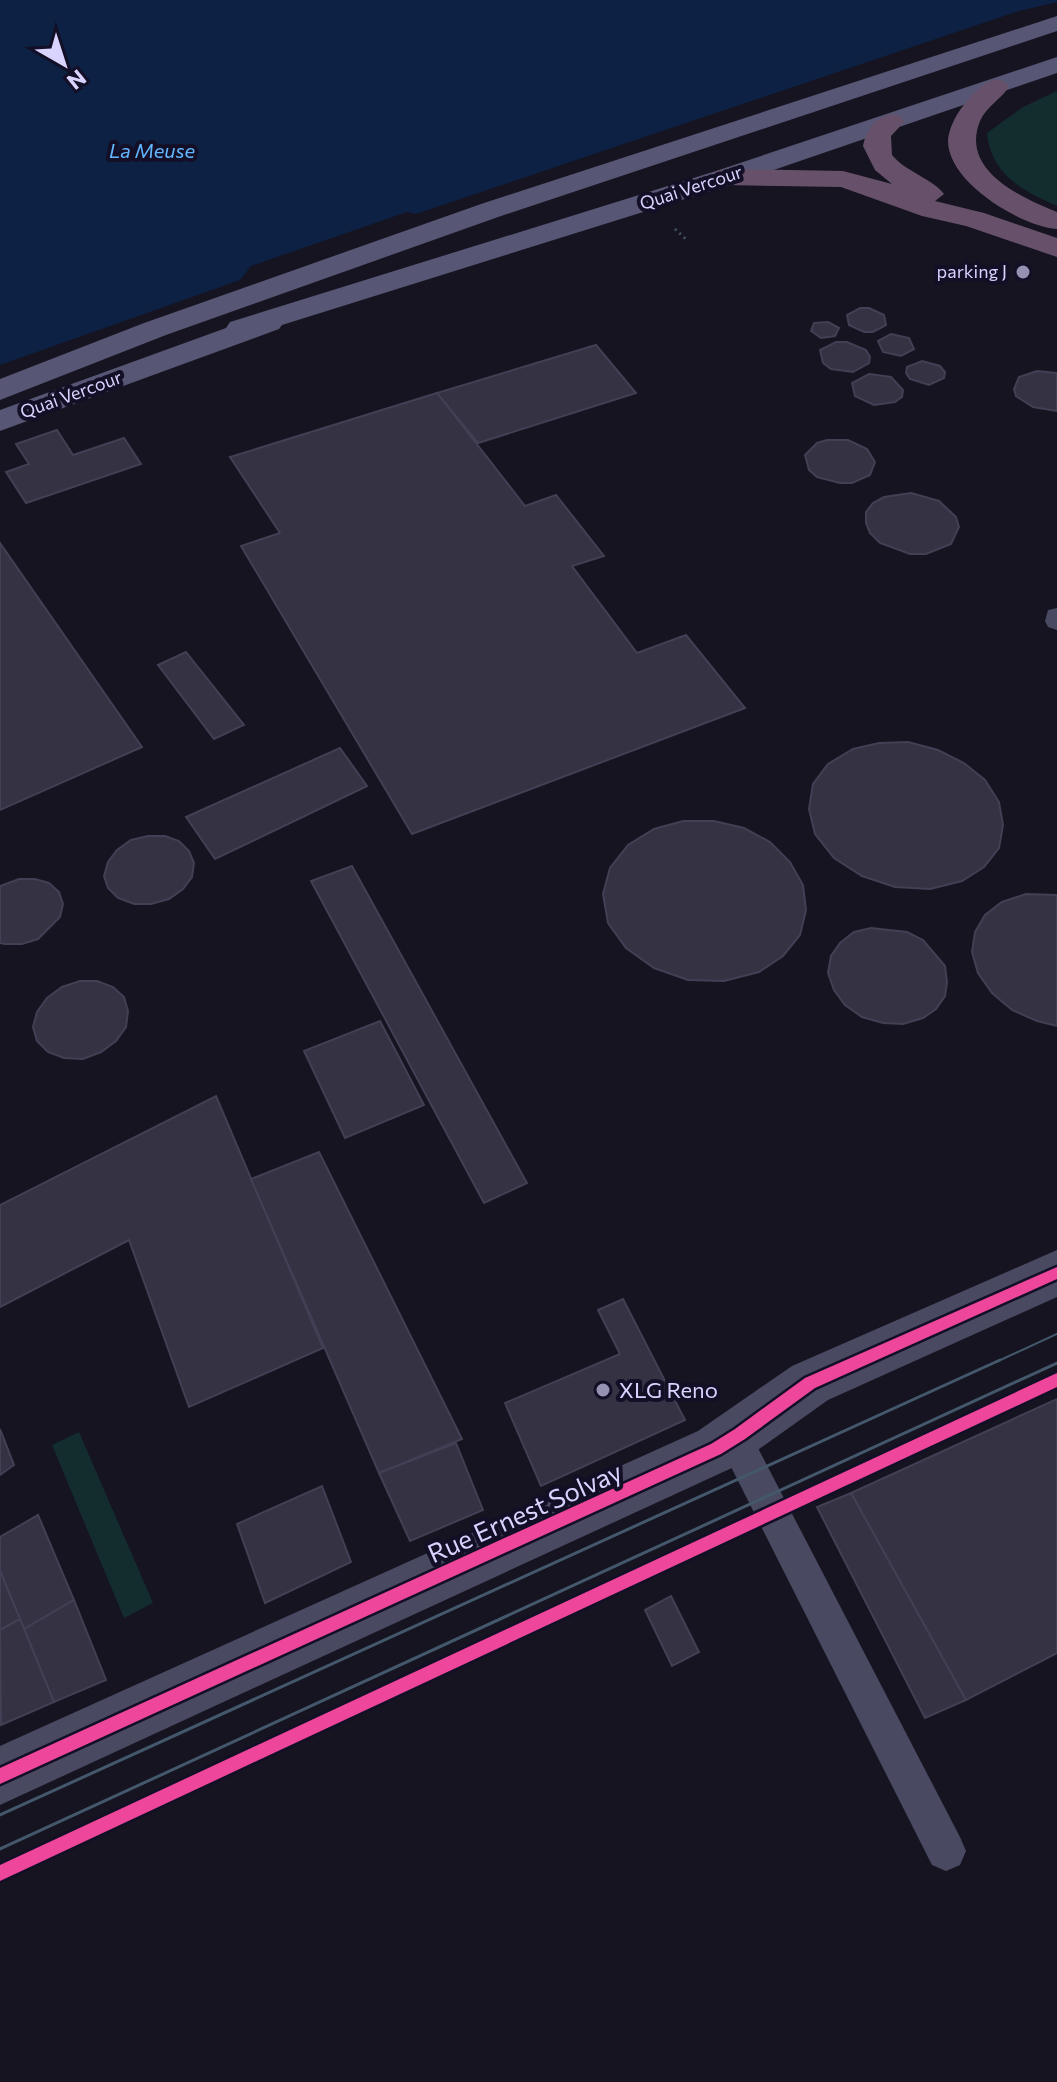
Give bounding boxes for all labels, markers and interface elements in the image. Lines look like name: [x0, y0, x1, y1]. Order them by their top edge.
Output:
north arrow: [24, 24, 104, 104]
text: N: [62, 64, 92, 96]
water label: La Meuse: [109, 138, 196, 162]
street label: Quai Vercour: [637, 160, 745, 214]
place label: parking J: [937, 260, 1007, 282]
marker: parking J: [1014, 263, 1032, 281]
street label: Quai Vercour: [17, 365, 125, 423]
place label: XLG Reno: [619, 1376, 718, 1403]
marker: XLG Reno: [594, 1381, 612, 1399]
street label: Rue Ernest Solvay: [422, 1455, 626, 1568]

